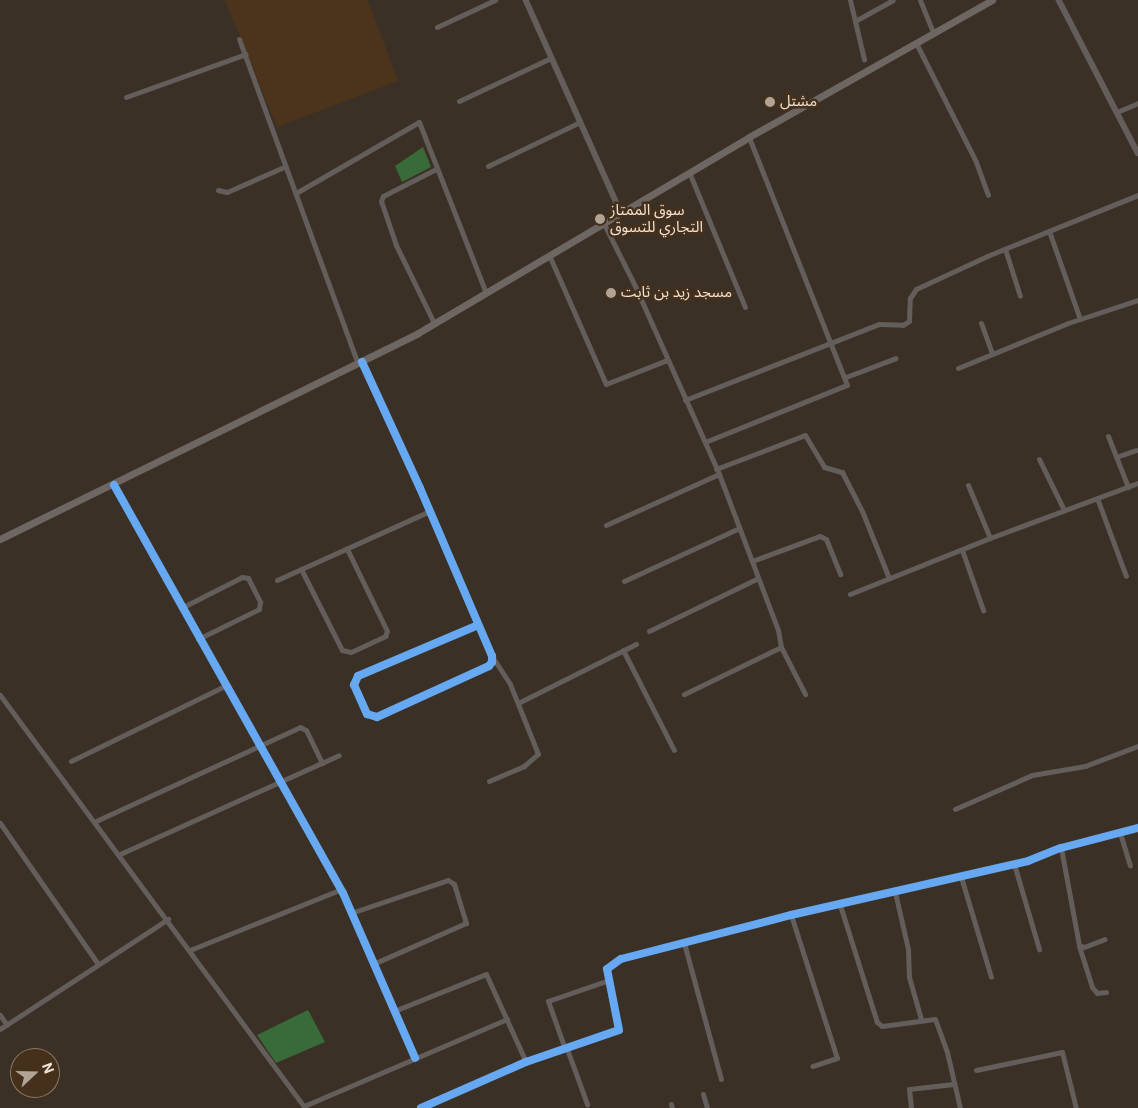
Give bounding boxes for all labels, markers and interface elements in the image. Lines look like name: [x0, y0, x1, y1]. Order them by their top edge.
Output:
place label: مشتل: [780, 93, 817, 111]
marker: مشتل: [764, 96, 776, 108]
place label: سوق الممتاز التجاري للتسوق: [610, 201, 703, 236]
marker: سوق الممتاز التجاري للتسوق: [594, 213, 606, 225]
place label: مسجد زيد بن ثابت: [621, 284, 732, 302]
marker: مسجد زيد بن ثابت: [605, 287, 617, 299]
north arrow: [10, 1048, 60, 1098]
text: N: [39, 1060, 57, 1075]

